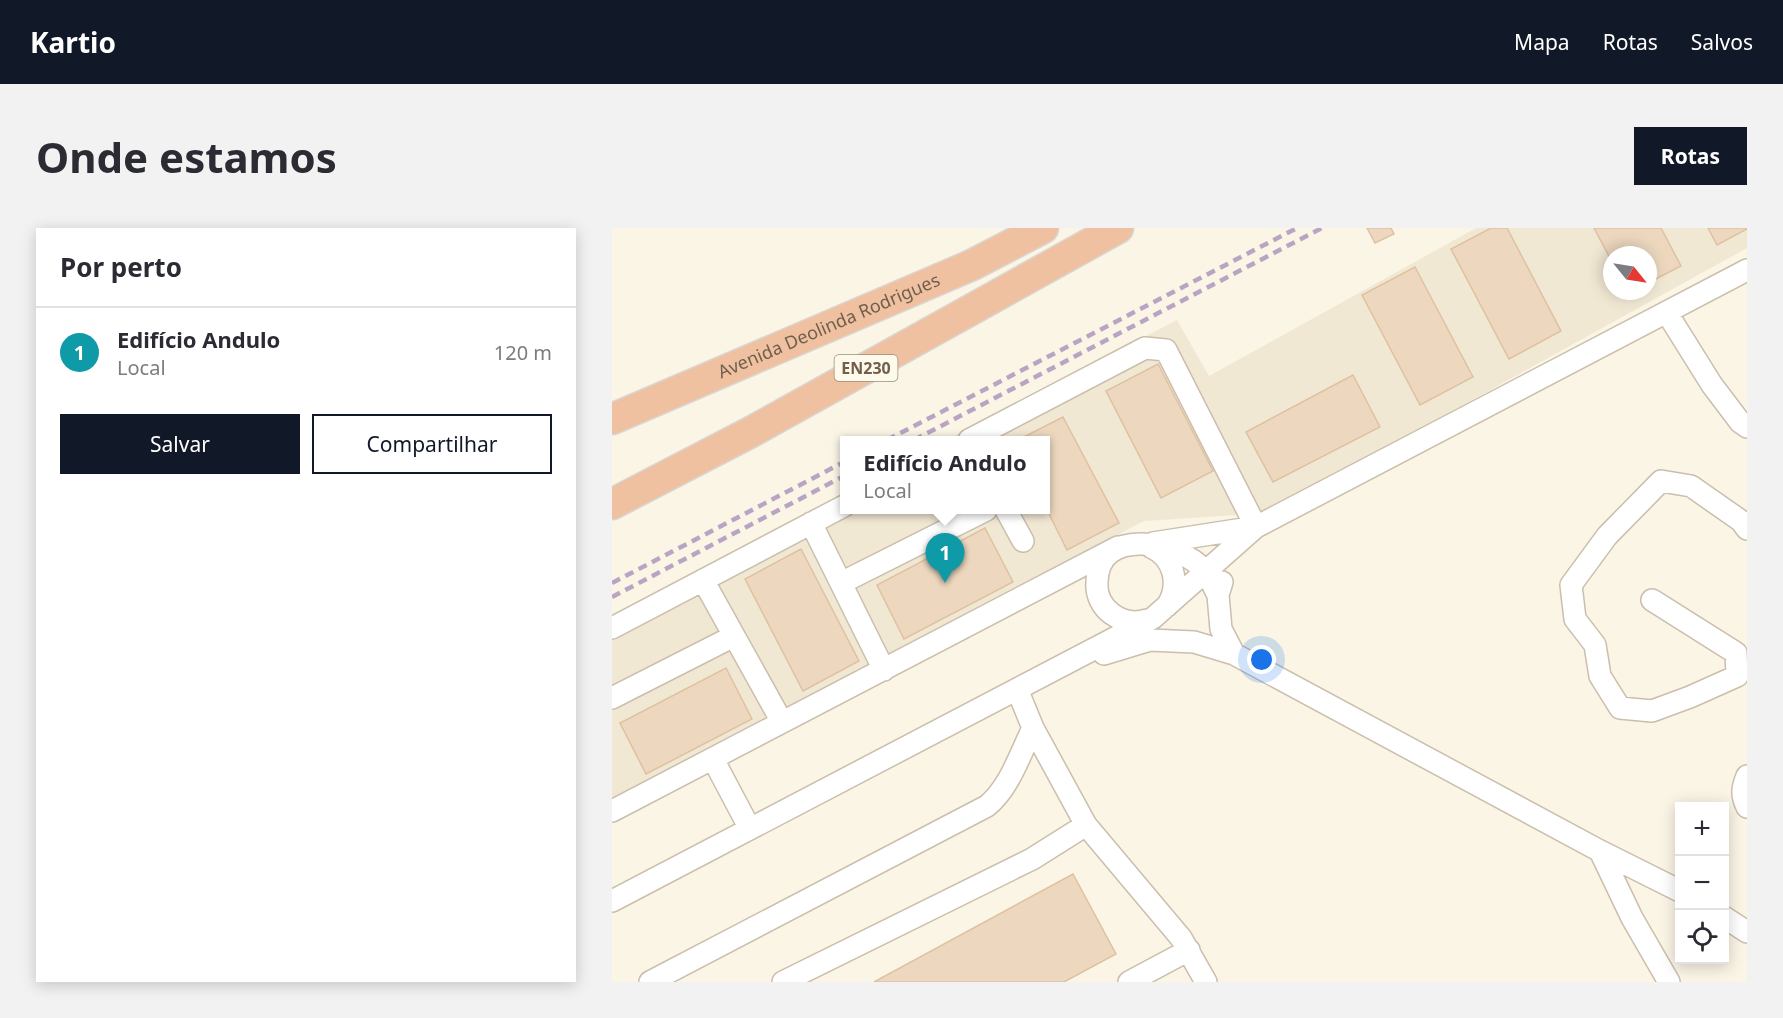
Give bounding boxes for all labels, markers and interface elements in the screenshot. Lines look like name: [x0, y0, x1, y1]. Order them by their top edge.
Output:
text: Kartio: [30, 23, 116, 61]
text: Mapa: [1514, 28, 1570, 56]
text: Rotas: [1603, 28, 1658, 56]
text: Salvos: [1691, 28, 1753, 56]
button: Rotas: [1634, 127, 1747, 185]
text: Onde estamos: [36, 128, 337, 185]
north arrow: [1603, 246, 1657, 300]
text: Por perto: [60, 249, 182, 285]
street label: Avenida Deolinda Rodrigues: [714, 267, 943, 383]
text: Edifício Andulo: [117, 324, 280, 354]
text: 1: [74, 339, 85, 366]
text: 120 m: [494, 339, 552, 366]
text: Local: [117, 354, 166, 381]
road number: EN230: [834, 355, 898, 381]
button: Salvar: [60, 414, 300, 474]
button: Compartilhar: [312, 414, 552, 474]
popup: [840, 436, 1050, 514]
text: Edifício Andulo: [863, 447, 1027, 477]
text: Local: [863, 477, 912, 504]
pin: 1: [926, 534, 964, 583]
your location: [1247, 645, 1276, 674]
map controls: [1675, 802, 1729, 964]
button: +: [1675, 802, 1729, 856]
button: −: [1675, 856, 1729, 910]
button: locate: [1675, 910, 1729, 964]

